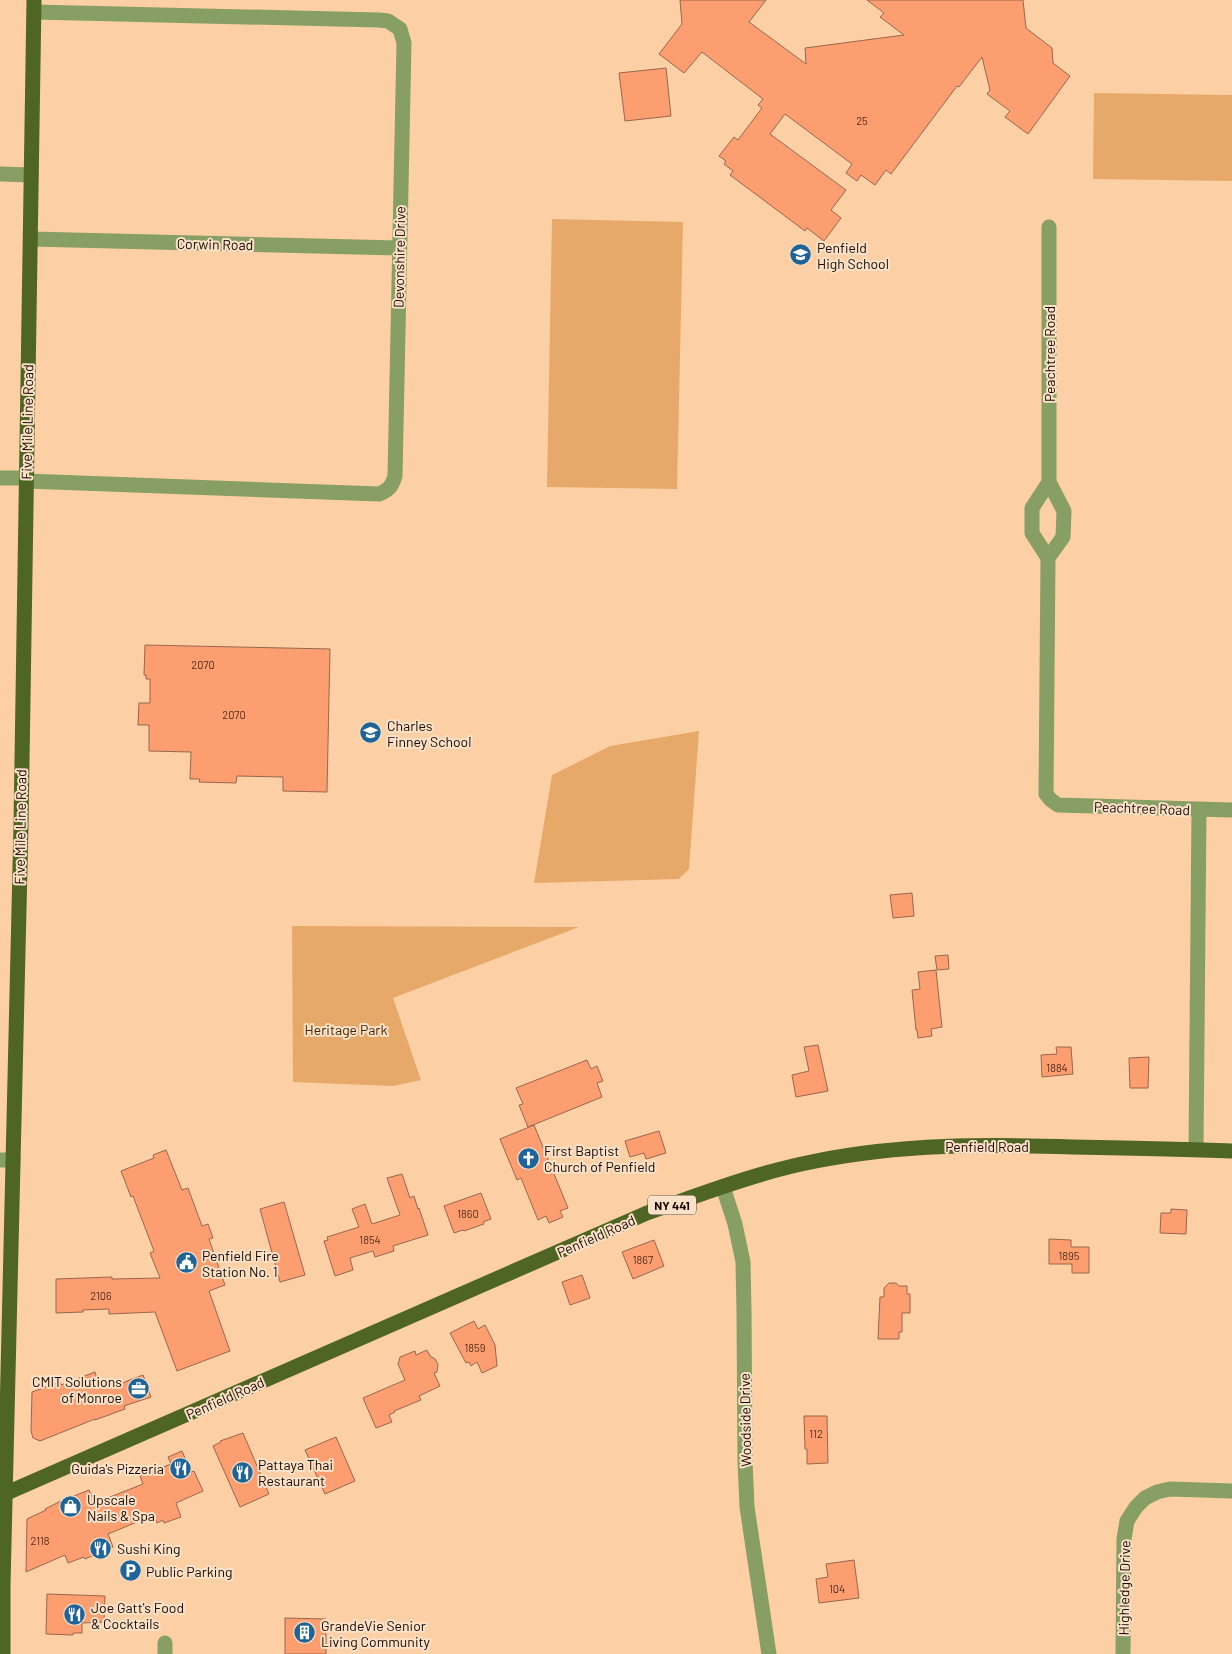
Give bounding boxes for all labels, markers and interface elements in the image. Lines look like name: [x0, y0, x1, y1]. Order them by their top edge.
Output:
house number: 25: [856, 114, 868, 127]
street label: Devonshire Drive: [390, 206, 408, 308]
street label: Corwin Road: [177, 235, 253, 253]
place label: Penfield High School: [817, 239, 889, 272]
school or university icon: Penfield High School: [789, 243, 813, 267]
street label: Peachtree Road: [1041, 306, 1058, 402]
street label: Five Mile Line Road: [17, 364, 37, 480]
house number: 2070: [191, 658, 215, 671]
house number: 2070: [222, 708, 246, 721]
place label: Charles Finney School: [387, 717, 471, 750]
school or university icon: Charles Finney School: [359, 721, 383, 745]
street label: Five Mile Line Road: [10, 769, 30, 885]
street label: Peachtree Road: [1094, 798, 1190, 818]
park label: Heritage Park: [305, 1021, 387, 1038]
house number: 1884: [1046, 1061, 1068, 1074]
street label: Penfield Road: [945, 1138, 1029, 1155]
place label: First Baptist Church of Penfield: [544, 1142, 655, 1175]
church icon: First Baptist Church of Penfield: [516, 1146, 540, 1170]
road number: NY 441: [648, 1196, 696, 1214]
house number: 1860: [457, 1207, 479, 1220]
street label: Penfield Road: [554, 1211, 638, 1261]
house number: 1854: [359, 1233, 381, 1246]
place label: Penfield Fire Station No. 1: [202, 1247, 279, 1280]
house number: 1895: [1059, 1249, 1080, 1262]
public building icon: Penfield Fire Station No. 1: [174, 1251, 198, 1275]
house number: 1867: [633, 1253, 653, 1266]
house number: 2106: [90, 1289, 112, 1302]
house number: 1859: [465, 1341, 486, 1354]
place label: CMIT Solutions of Monroe: [32, 1373, 122, 1406]
street label: Penfield Road: [183, 1373, 267, 1423]
street label: Woodside Drive: [736, 1373, 754, 1467]
office icon: CMIT Solutions of Monroe: [126, 1377, 150, 1401]
house number: 112: [809, 1427, 823, 1440]
restaurant icon: Guida's Pizzeria: [168, 1456, 192, 1480]
place label: Pattaya Thai Restaurant: [258, 1456, 333, 1489]
place label: Guida's Pizzeria: [71, 1460, 164, 1477]
restaurant icon: Pattaya Thai Restaurant: [230, 1460, 254, 1484]
place label: Upscale Nails & Spa: [87, 1491, 155, 1524]
shop icon: Upscale Nails & Spa: [59, 1495, 83, 1519]
house number: 2118: [30, 1534, 50, 1547]
restaurant icon: Sushi King: [89, 1536, 113, 1560]
place label: Sushi King: [117, 1540, 181, 1557]
street label: Highledge Drive: [1115, 1540, 1133, 1636]
parking icon: Public Parking: [118, 1559, 142, 1583]
place label: Public Parking: [146, 1563, 232, 1580]
house number: 104: [829, 1582, 845, 1595]
place label: Joe Gatt's Food & Cocktails: [91, 1599, 184, 1632]
restaurant icon: Joe Gatt's Food & Cocktails: [63, 1603, 87, 1627]
place label: GrandeVie Senior Living Community: [321, 1617, 431, 1650]
building icon: GrandeVie Senior Living Community: [293, 1621, 317, 1645]

